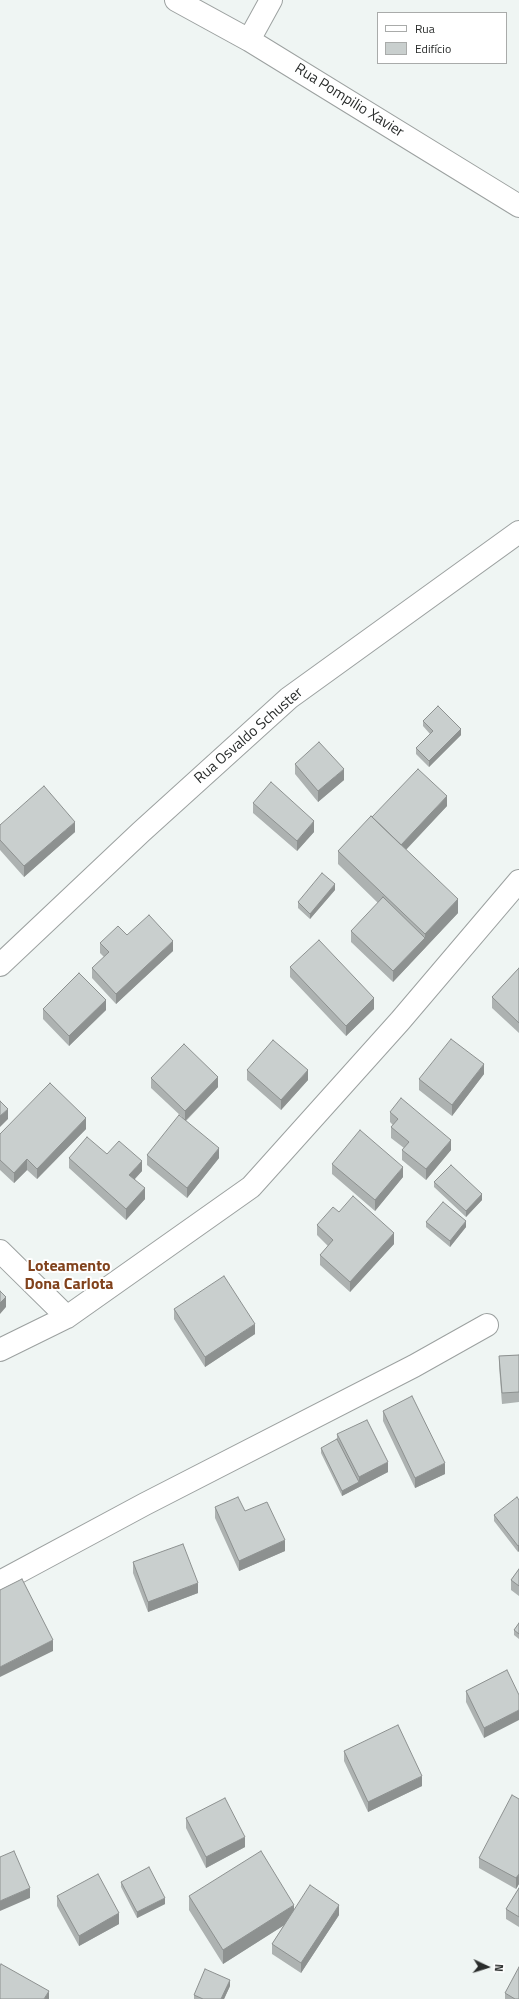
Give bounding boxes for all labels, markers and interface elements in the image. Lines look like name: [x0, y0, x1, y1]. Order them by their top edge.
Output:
legend: [377, 12, 507, 64]
text: Rua: [415, 19, 435, 38]
text: Edifício: [415, 39, 451, 58]
street label: Rua Pompilio Xavier: [291, 60, 407, 142]
street label: Rua Osvaldo Schuster: [191, 684, 307, 788]
district label: Loteamento Dona Carlota: [25, 1257, 113, 1295]
north arrow: [467, 1947, 507, 1987]
text: N: [491, 1963, 507, 1972]

